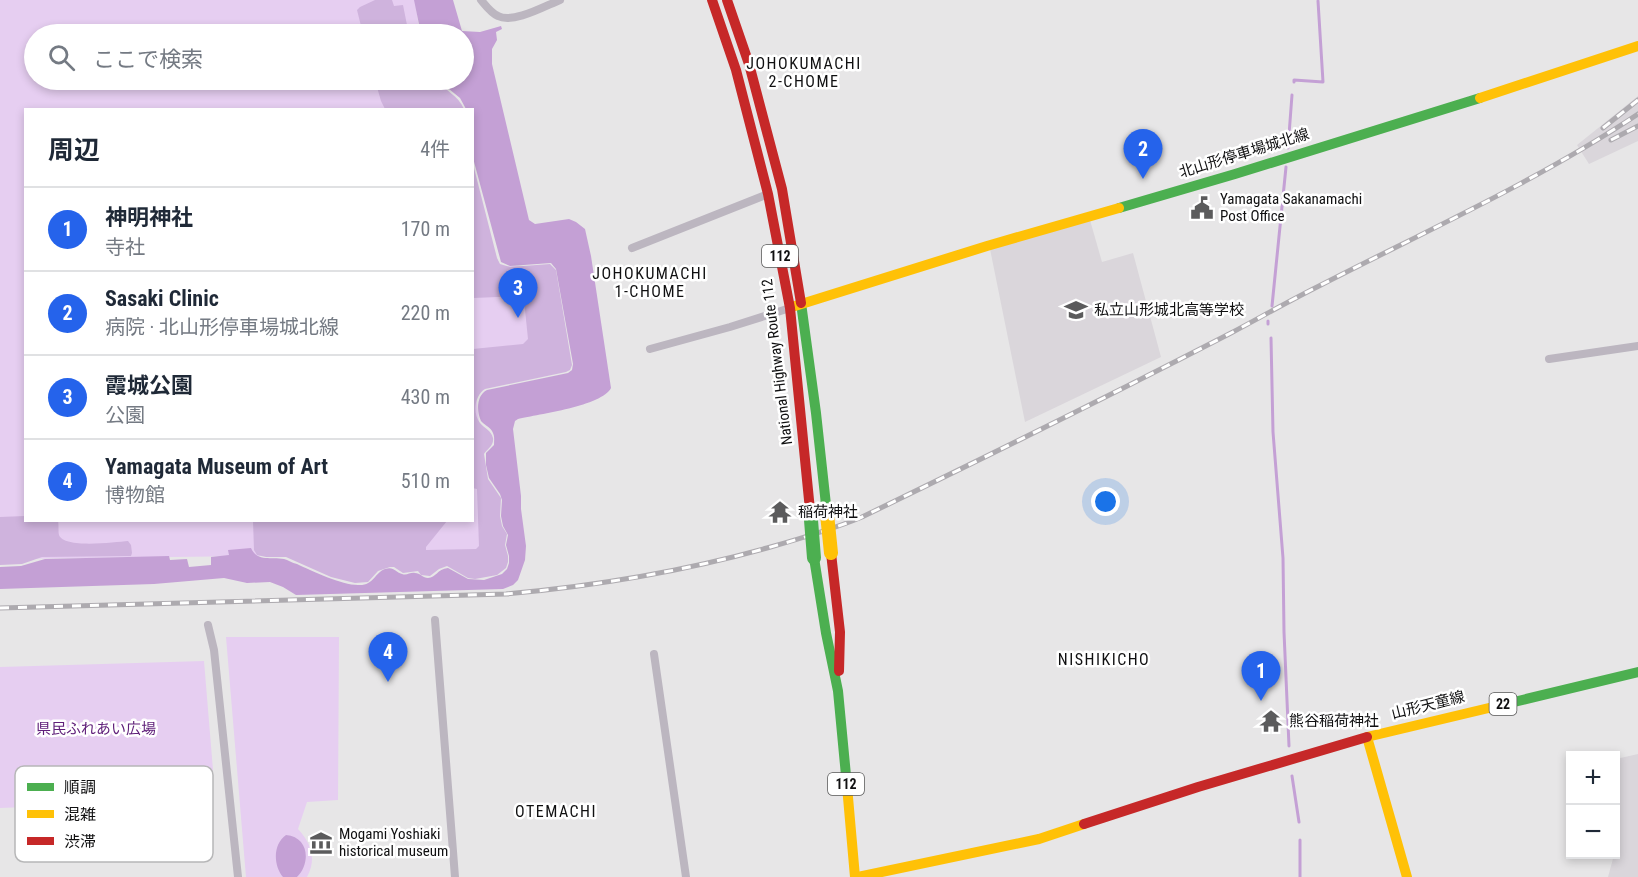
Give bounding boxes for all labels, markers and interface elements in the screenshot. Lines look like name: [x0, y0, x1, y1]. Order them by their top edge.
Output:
search box: [24, 24, 474, 90]
icon: search: [45, 41, 78, 74]
text: ここで検索: [93, 47, 203, 72]
district label: JOHOKUMACHI 2-CHOME: [746, 54, 862, 91]
street label: 北山形停車場城北線: [1177, 125, 1311, 181]
pin: 2: [1124, 130, 1162, 179]
text: 周辺: [48, 135, 100, 165]
text: 4件: [420, 137, 450, 161]
place label: Yamagata Sakanamachi Post Office: [1220, 190, 1362, 225]
public building icon: Yamagata Sakanamachi Post Office: [1189, 195, 1215, 221]
text: 神明神社: [105, 205, 193, 230]
text: 1: [62, 217, 73, 241]
text: 170 m: [401, 217, 450, 241]
text: 寺社: [105, 235, 145, 259]
road number: 112: [762, 245, 798, 267]
district label: JOHOKUMACHI 1-CHOME: [592, 264, 708, 301]
pin: 3: [498, 268, 538, 318]
street label: National Highway Route 112: [758, 278, 796, 446]
text: Sasaki Clinic: [105, 286, 219, 311]
school or university icon: 私立山形城北高等学校: [1063, 297, 1089, 323]
text: 2: [62, 301, 73, 325]
text: 220 m: [401, 301, 450, 325]
place label: 私立山形城北高等学校: [1094, 301, 1244, 319]
text: 病院 · 北山形停車場城北線: [105, 315, 339, 339]
text: 霞城公園: [105, 373, 193, 398]
text: 3: [62, 385, 73, 409]
text: 430 m: [401, 385, 450, 409]
text: 公園: [105, 403, 145, 427]
text: Yamagata Museum of Art: [105, 454, 328, 479]
text: 4: [62, 469, 73, 493]
text: 510 m: [401, 469, 450, 493]
text: 博物館: [105, 483, 165, 507]
your location: [1091, 487, 1120, 516]
temple icon: 稲荷神社: [767, 499, 793, 525]
place label: 稲荷神社: [798, 503, 858, 521]
pin: 4: [368, 632, 408, 682]
district label: NISHIKICHO: [1058, 650, 1150, 669]
pin: 1: [1242, 652, 1280, 701]
street label: 山形天童線: [1389, 687, 1467, 723]
road number: 22: [1490, 693, 1516, 715]
temple icon: 熊谷稲荷神社: [1258, 708, 1284, 734]
place label: 熊谷稲荷神社: [1289, 712, 1379, 730]
park label: 県民ふれあい広場: [36, 720, 156, 738]
map controls: [1566, 751, 1620, 859]
button: +: [1566, 751, 1620, 805]
legend: [15, 766, 213, 862]
road number: 112: [828, 773, 864, 795]
text: 順調: [64, 778, 96, 797]
district label: OTEMACHI: [515, 802, 597, 821]
text: 混雑: [64, 805, 96, 824]
button: −: [1566, 805, 1620, 859]
place label: Mogami Yoshiaki historical museum: [339, 825, 448, 860]
museum icon: Mogami Yoshiaki historical museum: [308, 830, 334, 856]
text: 渋滞: [64, 832, 96, 851]

